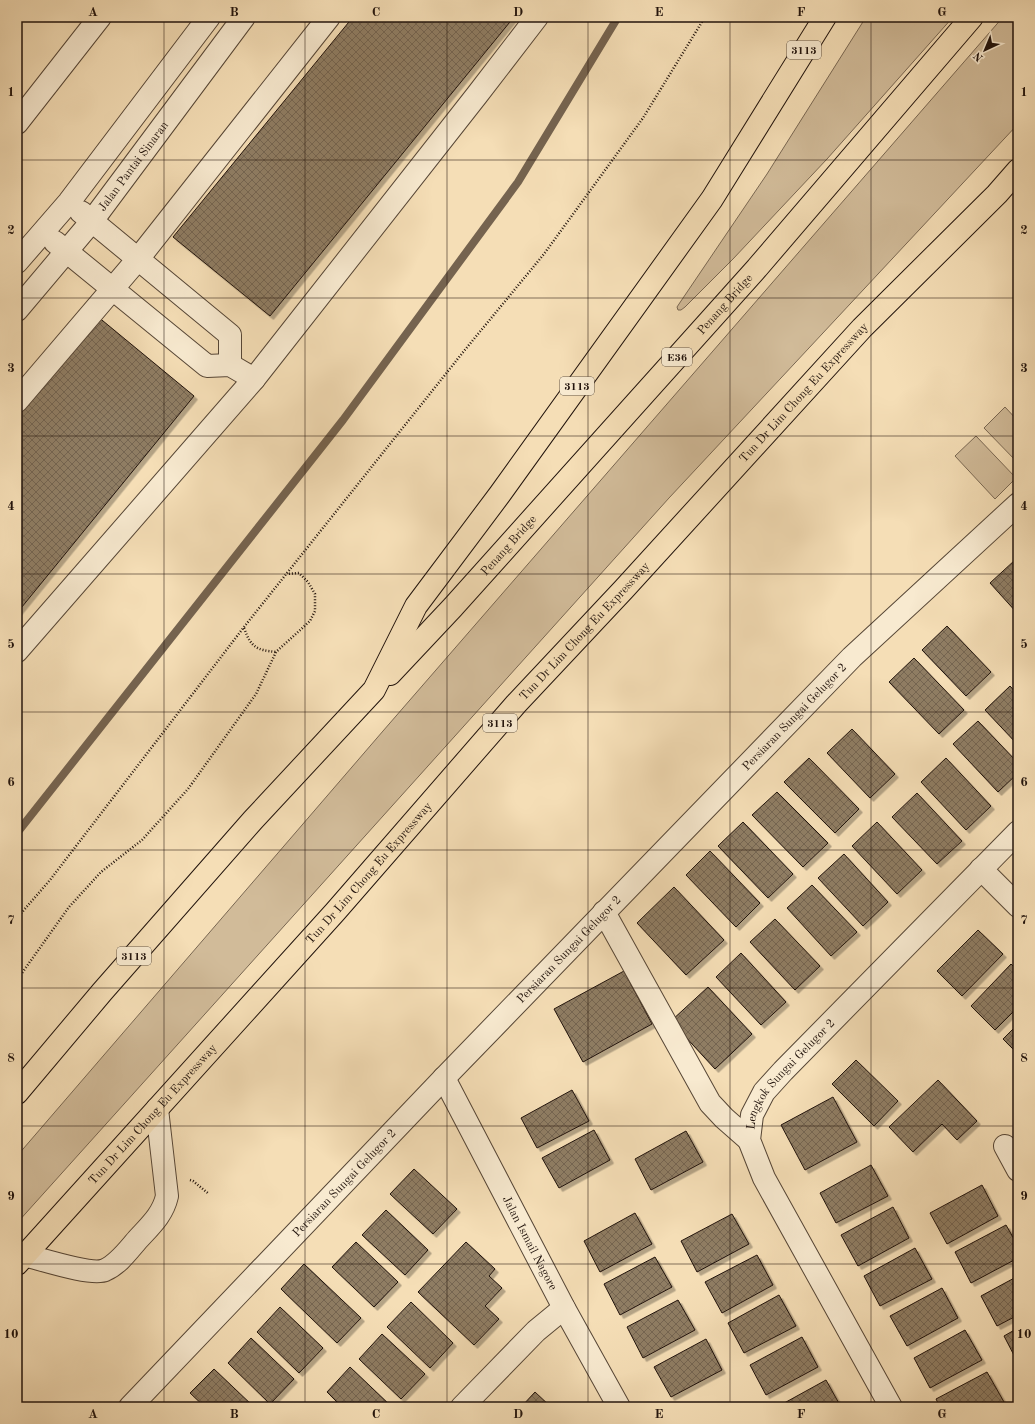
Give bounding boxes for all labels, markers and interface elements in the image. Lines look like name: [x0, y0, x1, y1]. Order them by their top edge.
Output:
text: A: [88, 6, 98, 19]
text: B: [229, 6, 239, 19]
text: C: [372, 6, 380, 19]
text: D: [513, 6, 523, 19]
text: E: [655, 6, 664, 19]
text: F: [797, 6, 806, 19]
text: G: [937, 6, 947, 19]
north arrow: [965, 30, 1005, 70]
road number: 3113: [787, 41, 821, 59]
text: N: [972, 49, 986, 63]
text: 1: [7, 86, 15, 99]
text: 1: [1020, 86, 1028, 99]
street label: Jalan Pantai Sinaran: [96, 119, 171, 214]
text: 2: [7, 224, 15, 237]
text: 2: [1020, 224, 1028, 237]
street label: Penang Bridge: [695, 272, 756, 337]
street label: Tun Dr Lim Chong Eu Expressway: [738, 320, 871, 465]
road number: E36: [662, 348, 692, 366]
text: 3: [7, 362, 15, 375]
text: 3: [1020, 362, 1028, 375]
road number: 3113: [560, 377, 594, 395]
text: 4: [7, 500, 15, 513]
text: 4: [1020, 500, 1028, 513]
street label: Penang Bridge: [479, 513, 540, 578]
street label: Tun Dr Lim Chong Eu Expressway: [518, 560, 653, 703]
text: 5: [7, 638, 15, 651]
text: 5: [1020, 638, 1028, 651]
street label: Persiaran Sungai Gelugor 2: [740, 661, 849, 773]
road number: 3113: [483, 714, 517, 732]
text: 6: [7, 776, 15, 789]
text: 6: [1020, 776, 1028, 789]
street label: Tun Dr Lim Chong Eu Expressway: [304, 800, 435, 947]
street label: Persiaran Sungai Gelugor 2: [515, 894, 624, 1006]
text: 7: [7, 914, 15, 927]
text: 7: [1020, 914, 1028, 927]
road number: 3113: [117, 947, 151, 965]
street label: Lengkok Sungai Gelugor 2: [745, 1017, 837, 1130]
street label: Tun Dr Lim Chong Eu Expressway: [87, 1042, 220, 1187]
text: 8: [7, 1052, 15, 1065]
text: 8: [1020, 1052, 1028, 1065]
street label: Persiaran Sungai Gelugor 2: [291, 1127, 399, 1240]
text: 9: [7, 1190, 15, 1203]
text: 9: [1020, 1190, 1028, 1203]
street label: Jalan Ismail Nagore: [500, 1194, 559, 1293]
text: 10: [3, 1328, 19, 1341]
text: 10: [1016, 1328, 1032, 1341]
text: A: [88, 1408, 98, 1421]
text: B: [229, 1408, 239, 1421]
text: C: [372, 1408, 380, 1421]
text: D: [513, 1408, 523, 1421]
text: E: [655, 1408, 664, 1421]
text: F: [797, 1408, 806, 1421]
text: G: [937, 1408, 947, 1421]

